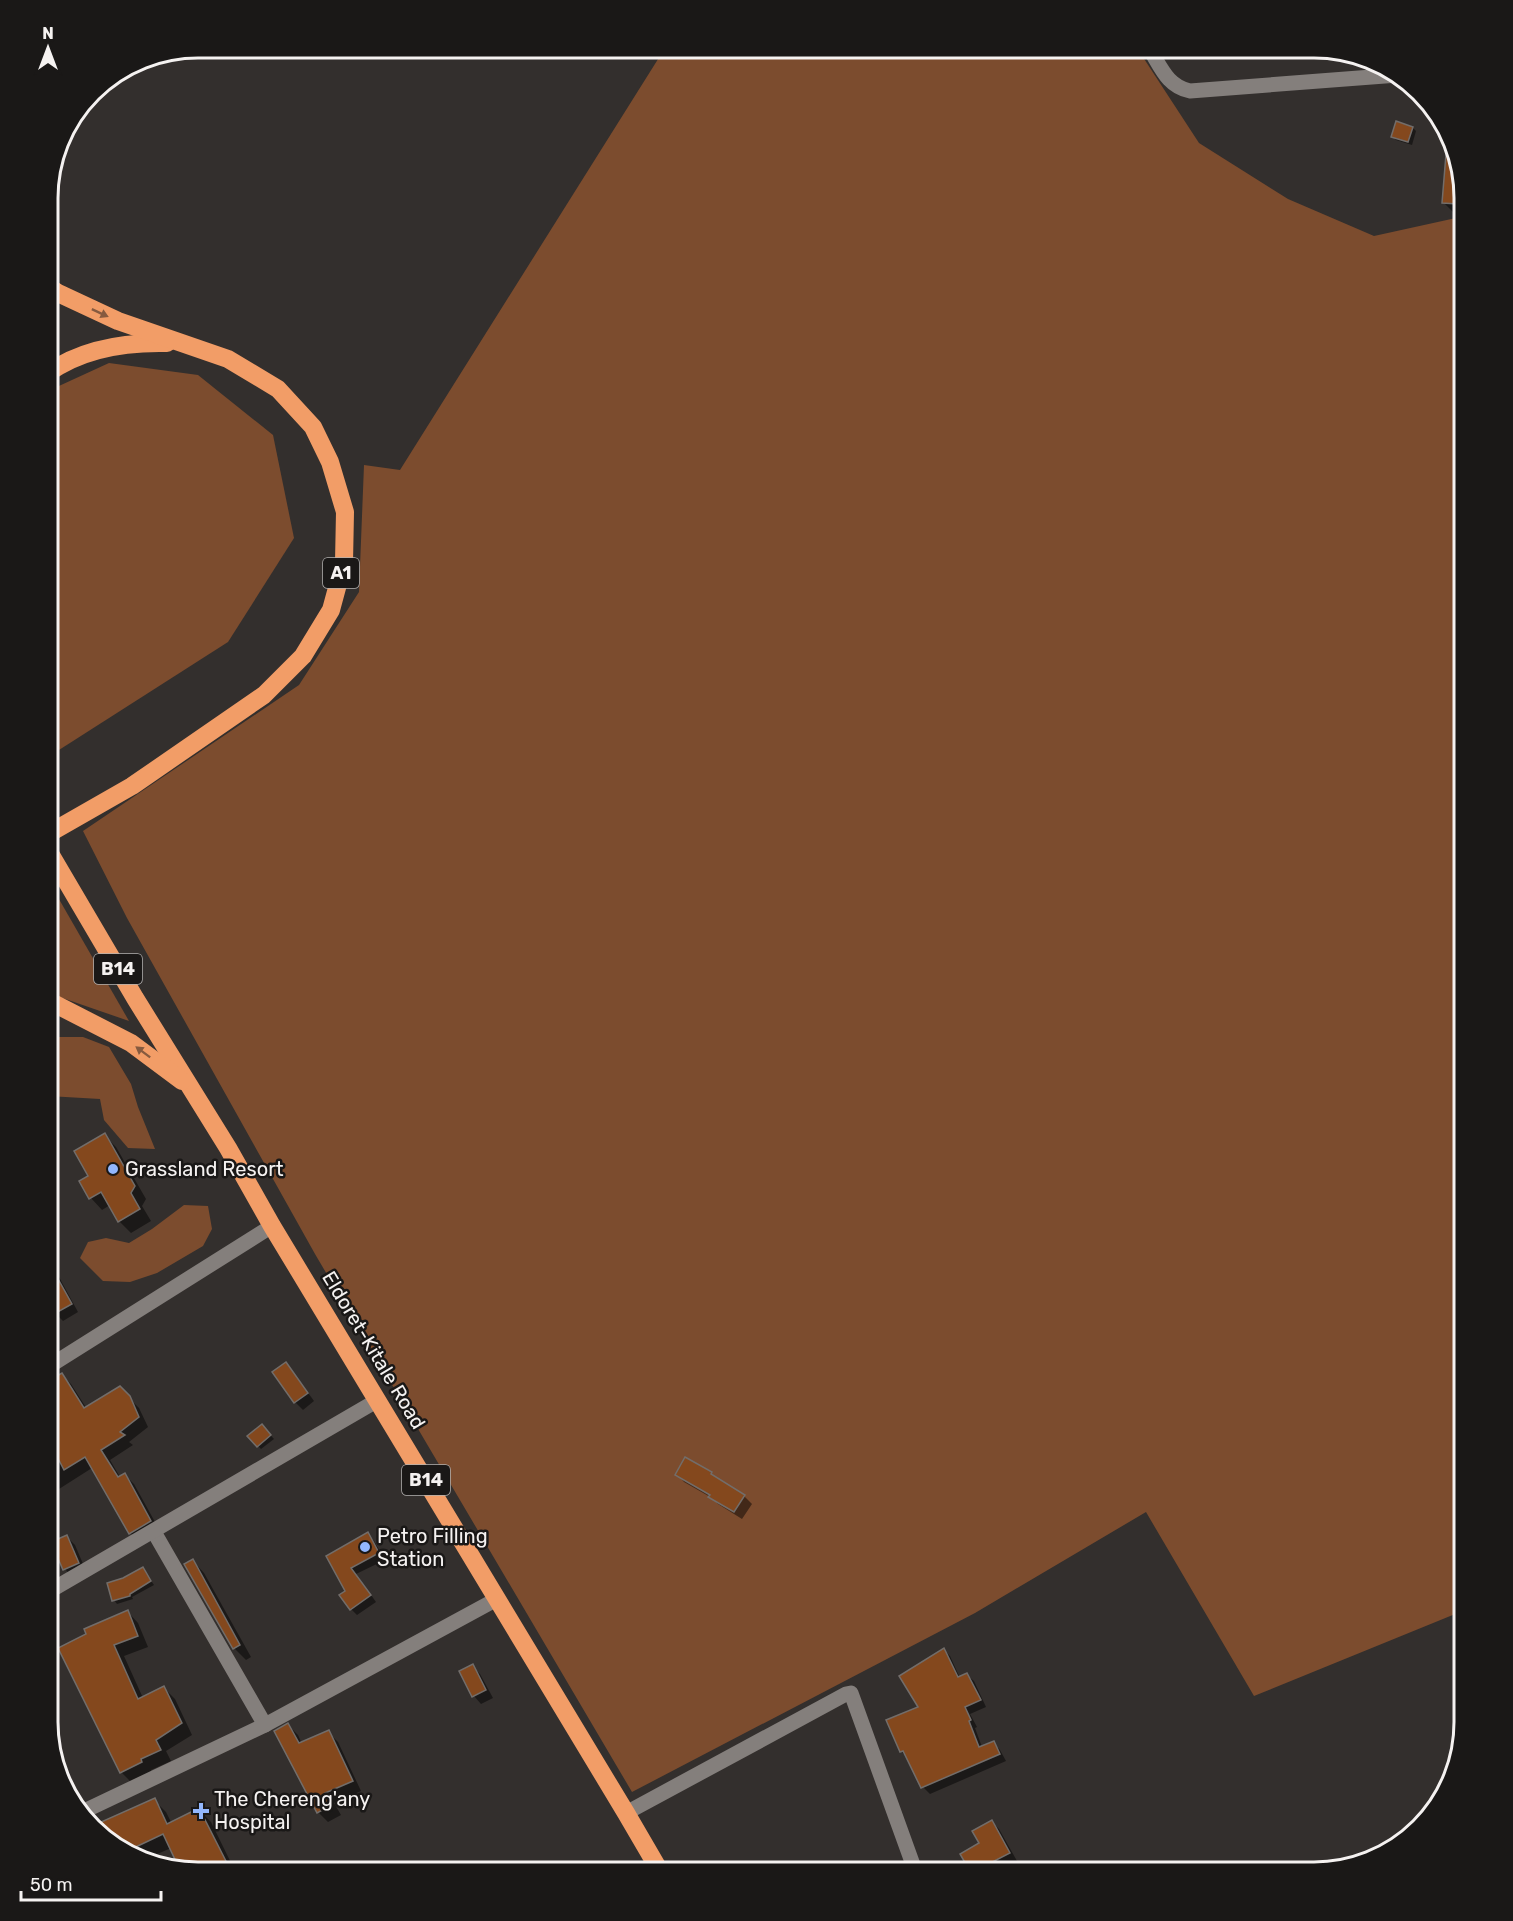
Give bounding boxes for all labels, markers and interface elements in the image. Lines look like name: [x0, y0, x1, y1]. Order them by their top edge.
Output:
north arrow: [18, 18, 78, 78]
text: N: [42, 24, 54, 43]
one-way arrow: [92, 308, 109, 317]
road number: A1: [323, 558, 359, 588]
road number: B14: [94, 954, 142, 984]
one-way arrow: [136, 1047, 151, 1059]
place label: Grassland Resort: [125, 1157, 284, 1181]
marker: Grassland Resort: [106, 1162, 120, 1176]
street label: Eldoret-Kitale Road: [317, 1267, 431, 1433]
road number: B14: [402, 1465, 450, 1495]
place label: Petro Filling Station: [377, 1524, 488, 1571]
marker: Petro Filling Station: [358, 1540, 372, 1554]
place label: The Chereng'any Hospital: [214, 1787, 370, 1834]
marker: The Chereng'any Hospital: [192, 1802, 210, 1820]
scale bar: [21, 1864, 160, 1902]
text: 50 m: [30, 1874, 73, 1896]

